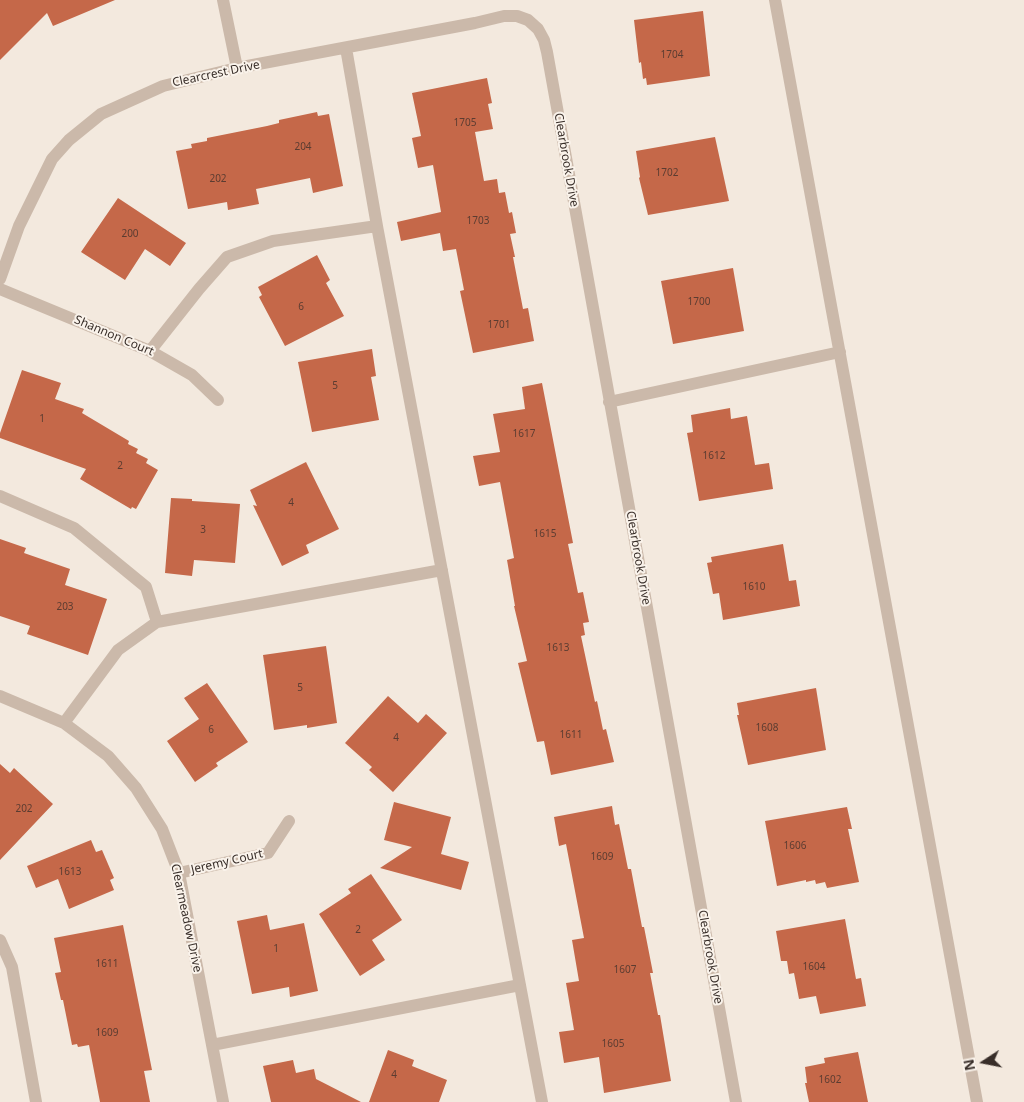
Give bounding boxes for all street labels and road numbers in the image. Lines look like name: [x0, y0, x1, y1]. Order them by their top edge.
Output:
street label: Clearcrest Drive: [171, 58, 261, 90]
street label: Clearbrook Drive: [551, 112, 581, 208]
street label: Shannon Court: [72, 313, 156, 359]
street label: Clearbrook Drive: [623, 510, 653, 606]
street label: Jeremy Court: [190, 847, 264, 877]
street label: Clearmeadow Drive: [167, 862, 205, 974]
street label: Clearbrook Drive: [695, 909, 725, 1005]

